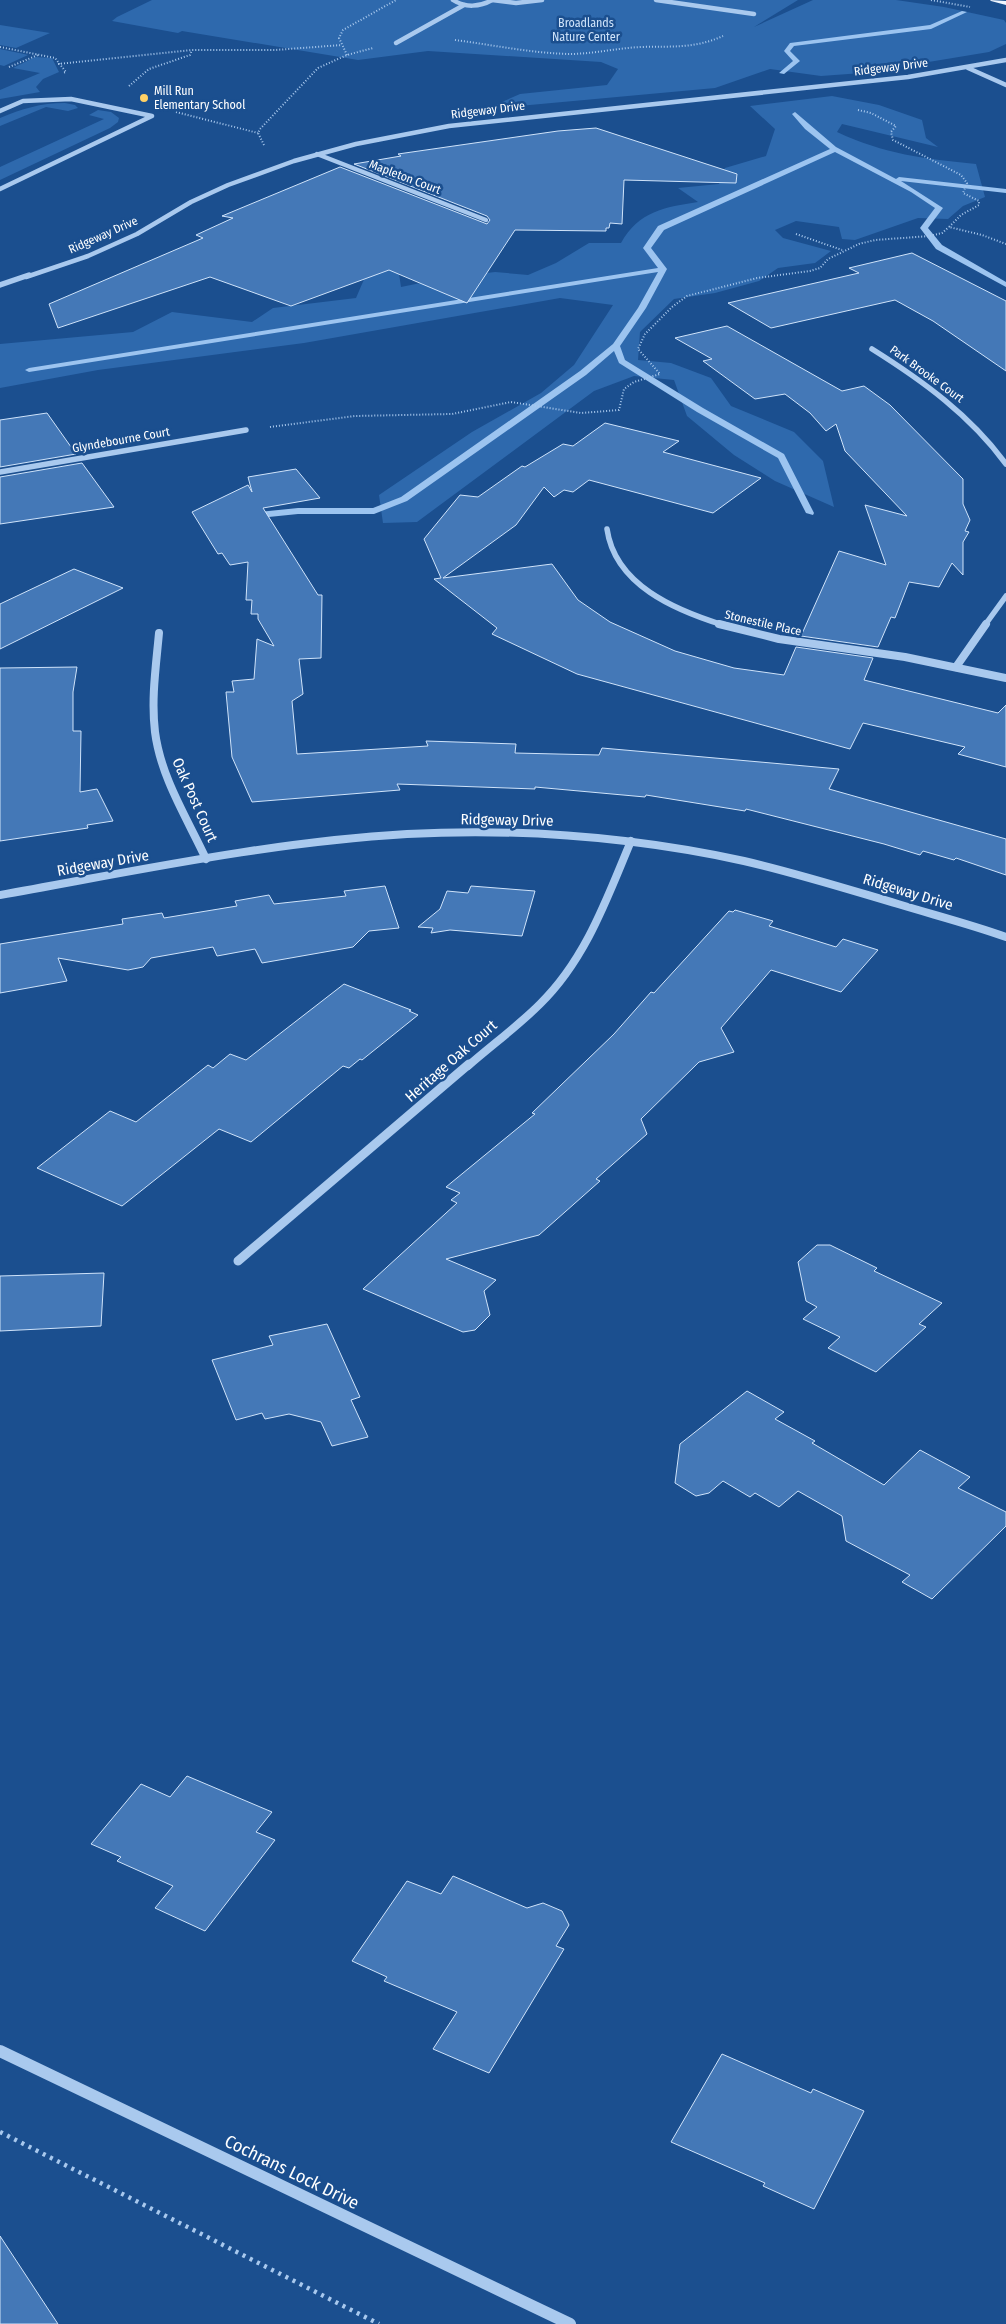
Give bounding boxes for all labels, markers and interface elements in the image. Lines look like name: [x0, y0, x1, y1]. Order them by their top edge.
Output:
park label: Broadlands Nature Center: [552, 16, 621, 44]
street label: Ridgeway Drive: [853, 56, 929, 78]
place label: Mill Run Elementary School: [154, 84, 245, 112]
marker: Mill Run Elementary School: [138, 92, 150, 104]
street label: Ridgeway Drive: [450, 99, 526, 121]
street label: Mapleton Court: [367, 157, 443, 197]
street label: Ridgeway Drive: [66, 213, 140, 257]
street label: Park Brooke Court: [887, 342, 967, 406]
street label: Glyndebourne Court: [71, 425, 171, 455]
street label: Stonestile Place: [723, 607, 803, 639]
street label: Oak Post Court: [168, 755, 222, 845]
street label: Ridgeway Drive: [460, 810, 554, 830]
street label: Ridgeway Drive: [56, 846, 150, 880]
street label: Ridgeway Drive: [861, 870, 955, 914]
street label: Heritage Oak Court: [401, 1016, 501, 1106]
street label: Cochrans Lock Drive: [221, 2130, 363, 2214]

